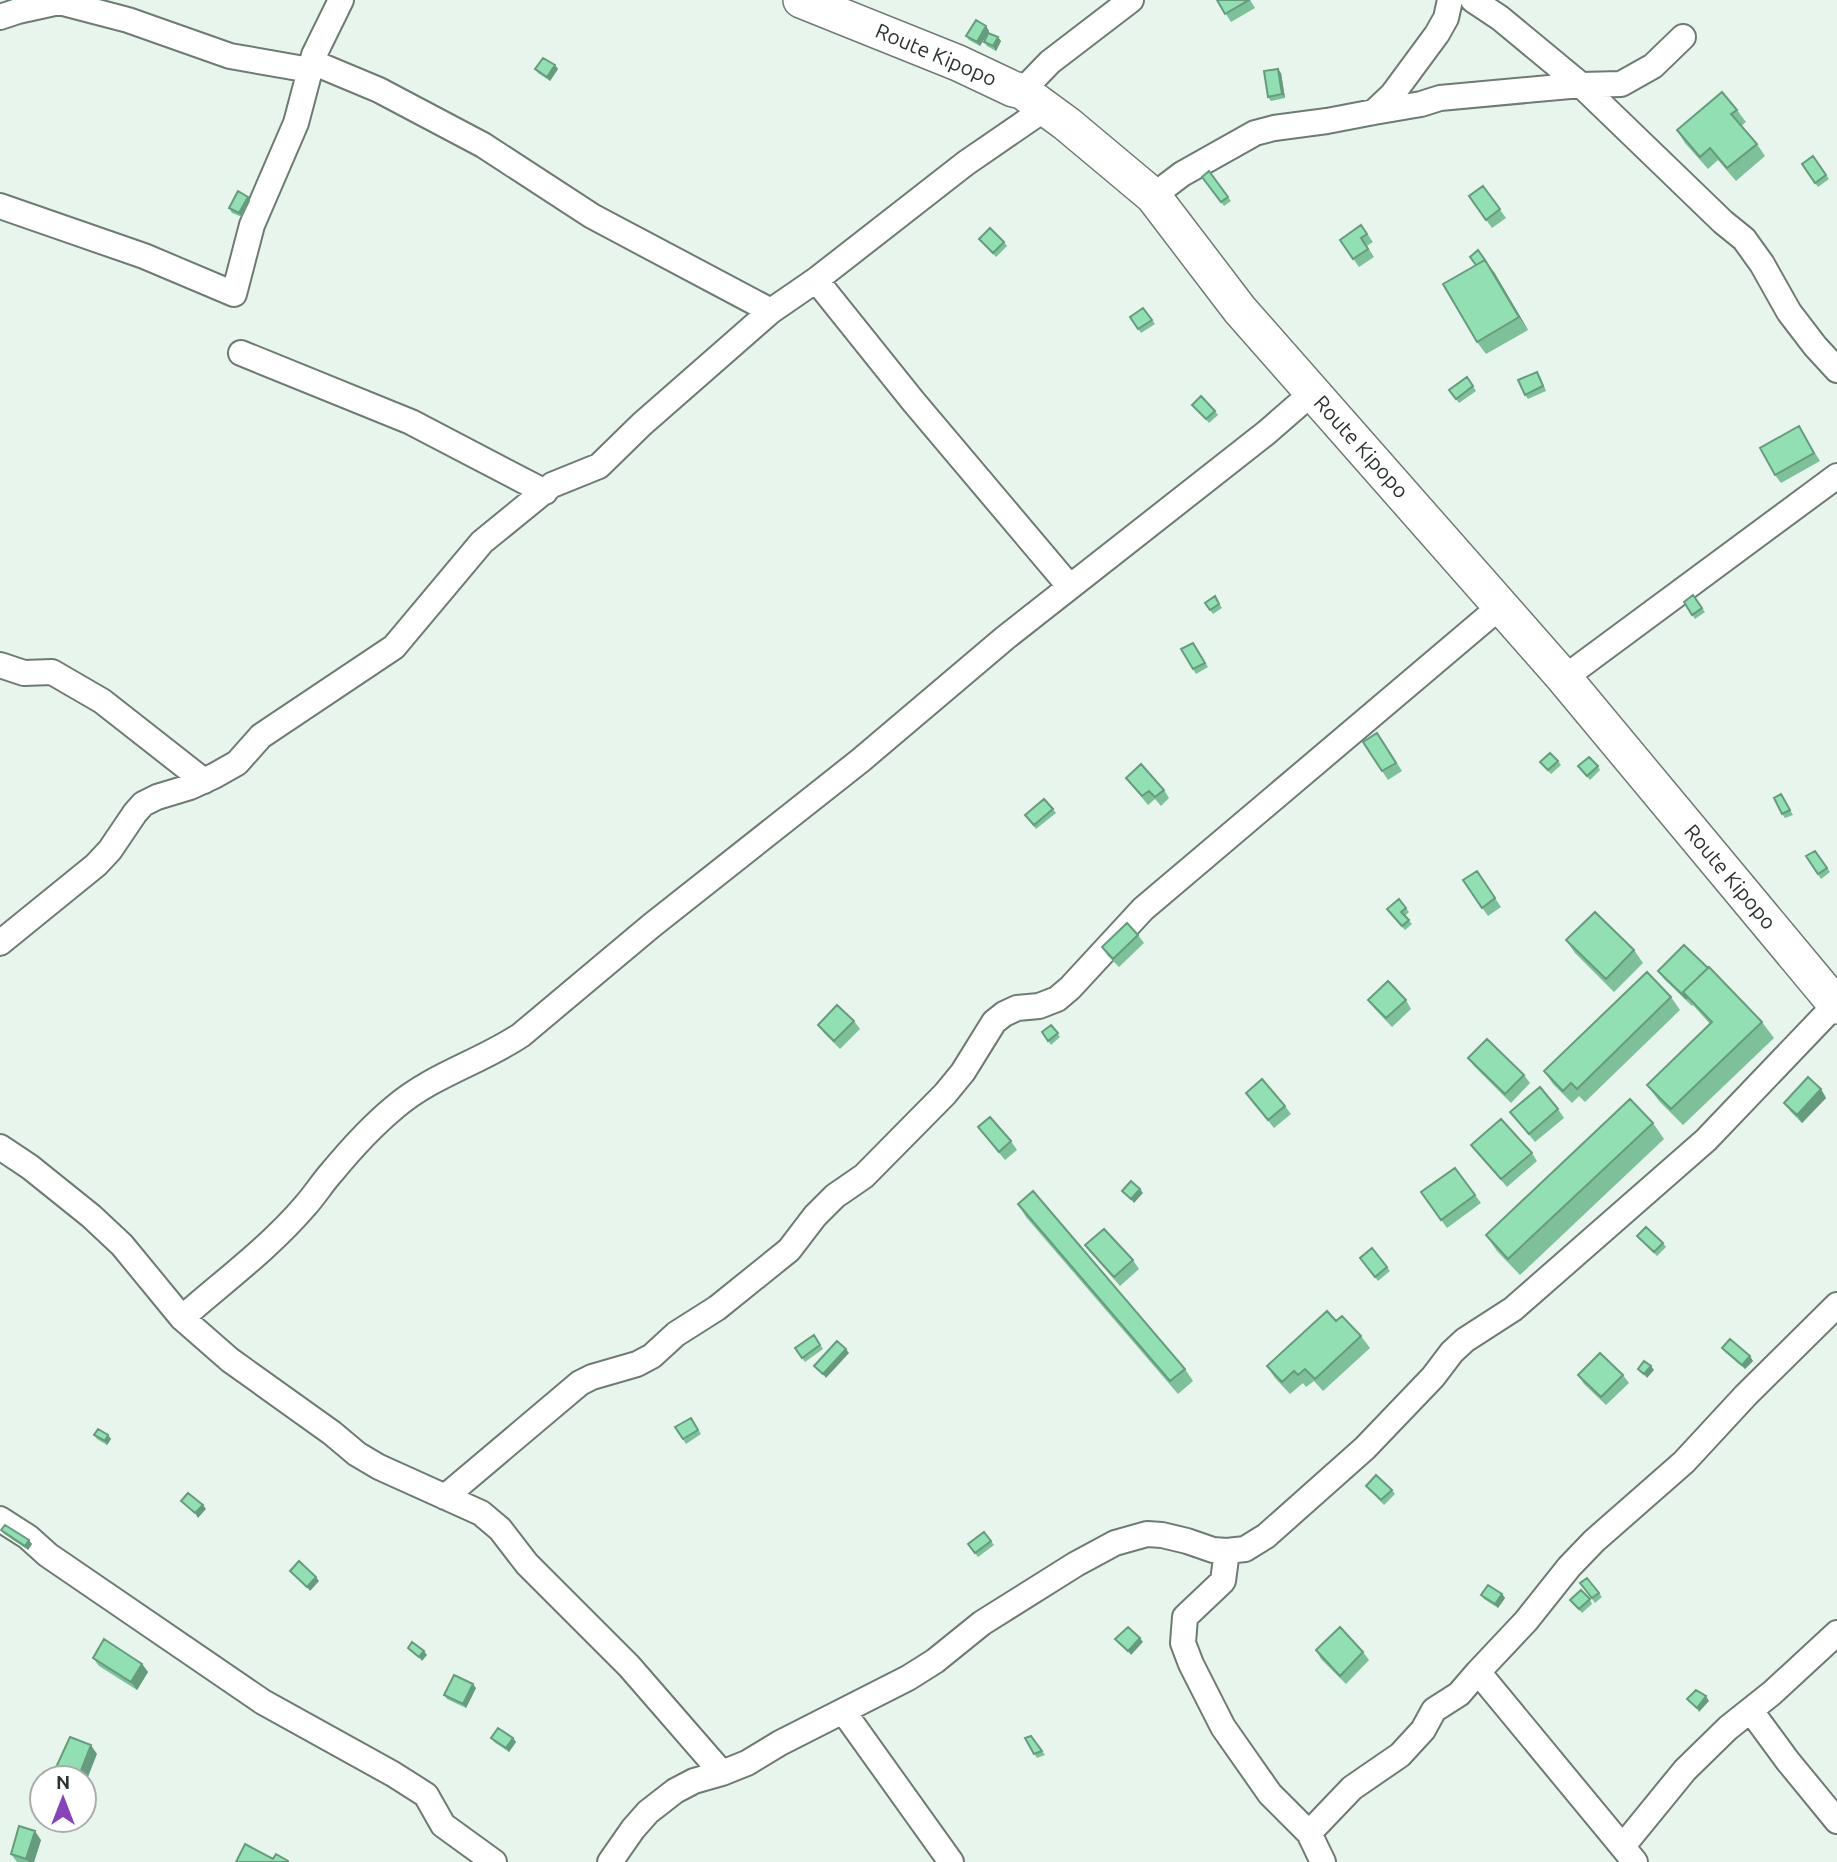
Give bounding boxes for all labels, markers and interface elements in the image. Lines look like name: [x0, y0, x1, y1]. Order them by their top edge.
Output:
street label: Route Kipopo: [872, 18, 1001, 90]
street label: Route Kipopo: [1310, 390, 1414, 502]
street label: Route Kipopo: [1680, 819, 1782, 934]
north arrow: [28, 1764, 98, 1834]
text: N: [56, 1771, 70, 1793]

